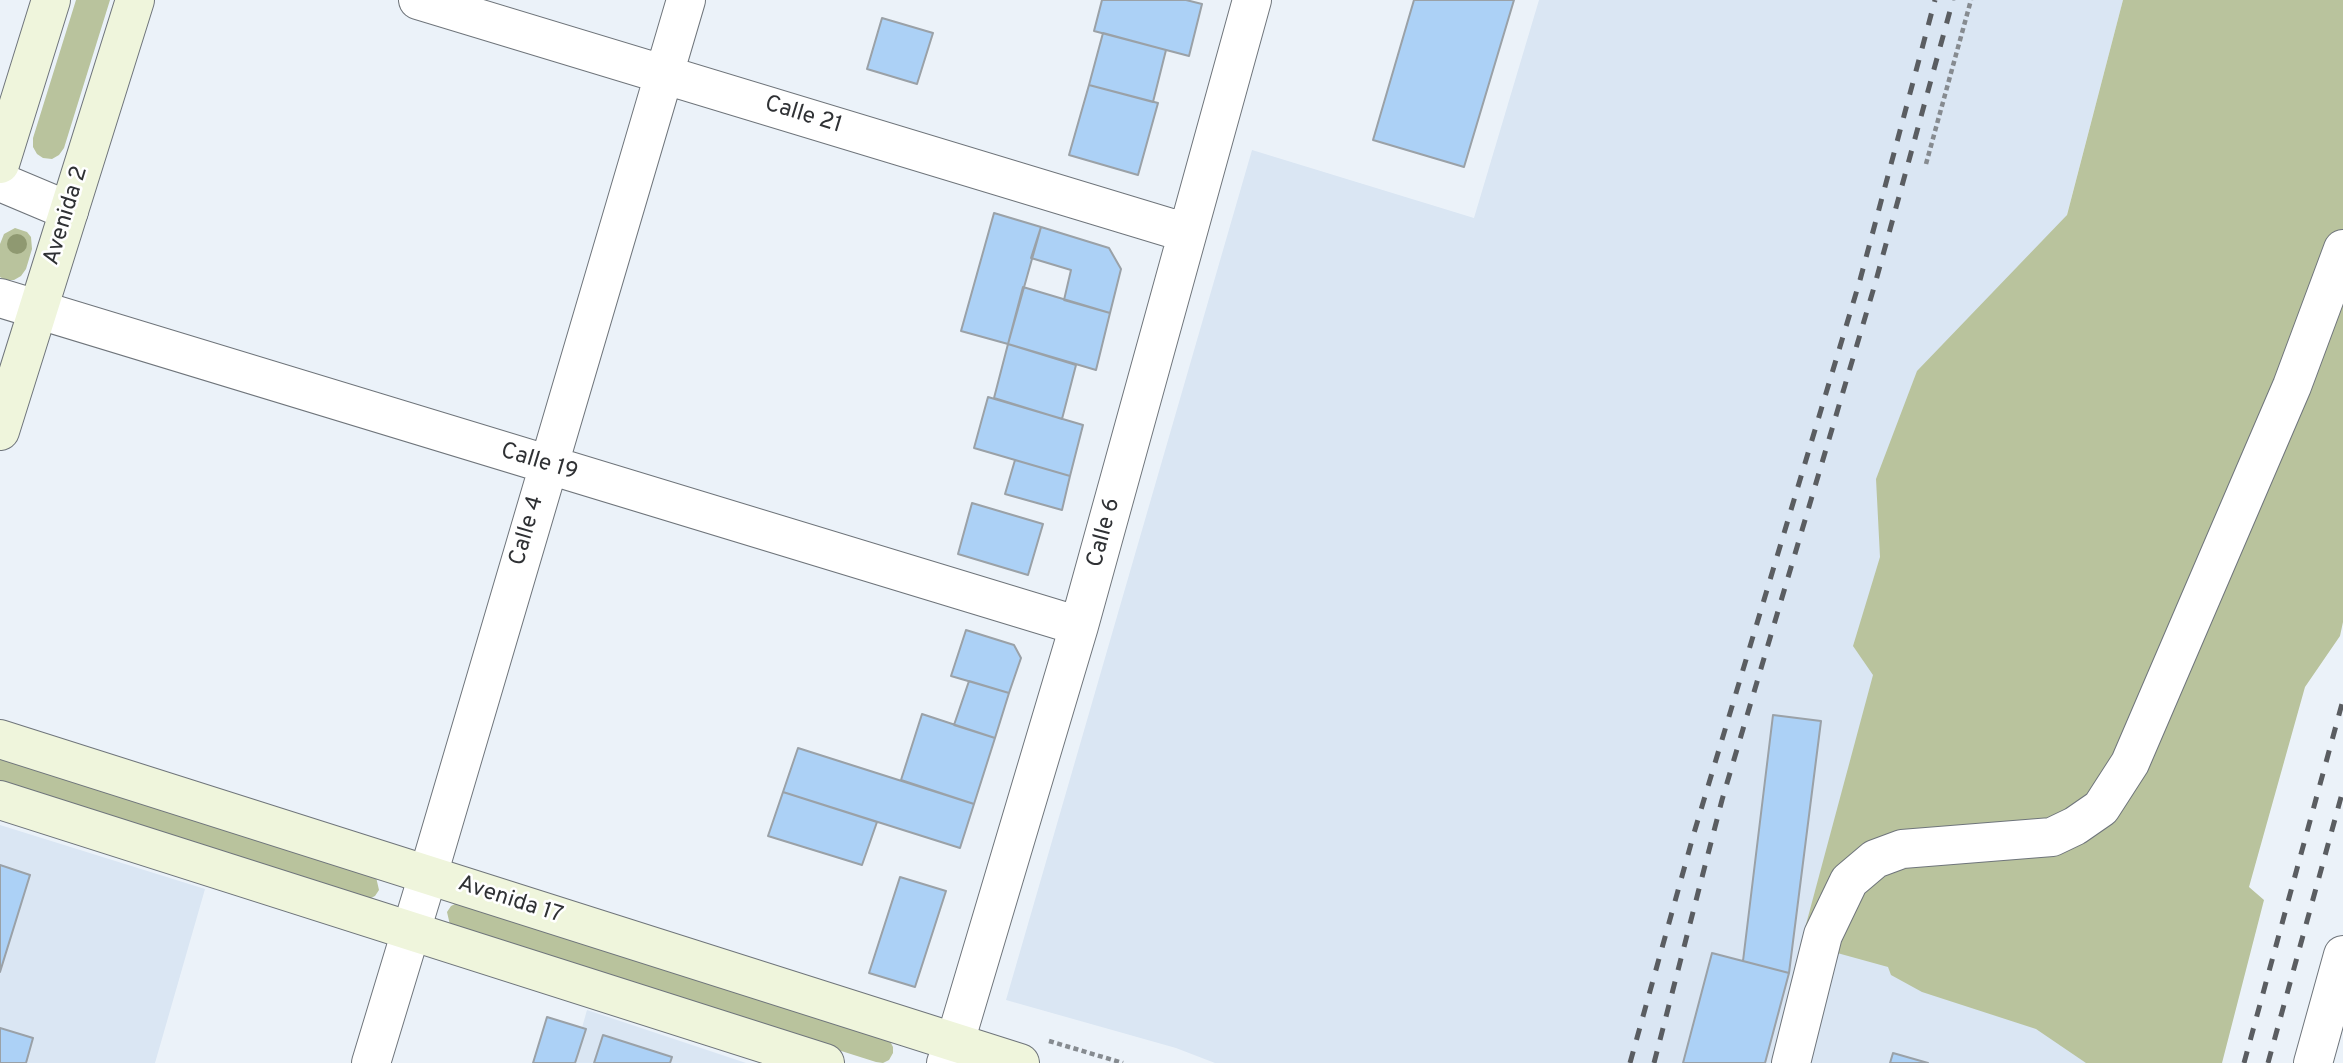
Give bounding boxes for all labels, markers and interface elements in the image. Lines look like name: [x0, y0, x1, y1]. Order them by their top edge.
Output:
street label: Calle 21: [761, 91, 845, 141]
street label: Avenida 2: [39, 163, 95, 269]
street label: Calle 19: [497, 438, 581, 488]
street label: Calle 4: [505, 493, 551, 569]
street label: Calle 6: [1083, 495, 1127, 571]
street label: Avenida 17: [454, 871, 566, 931]

